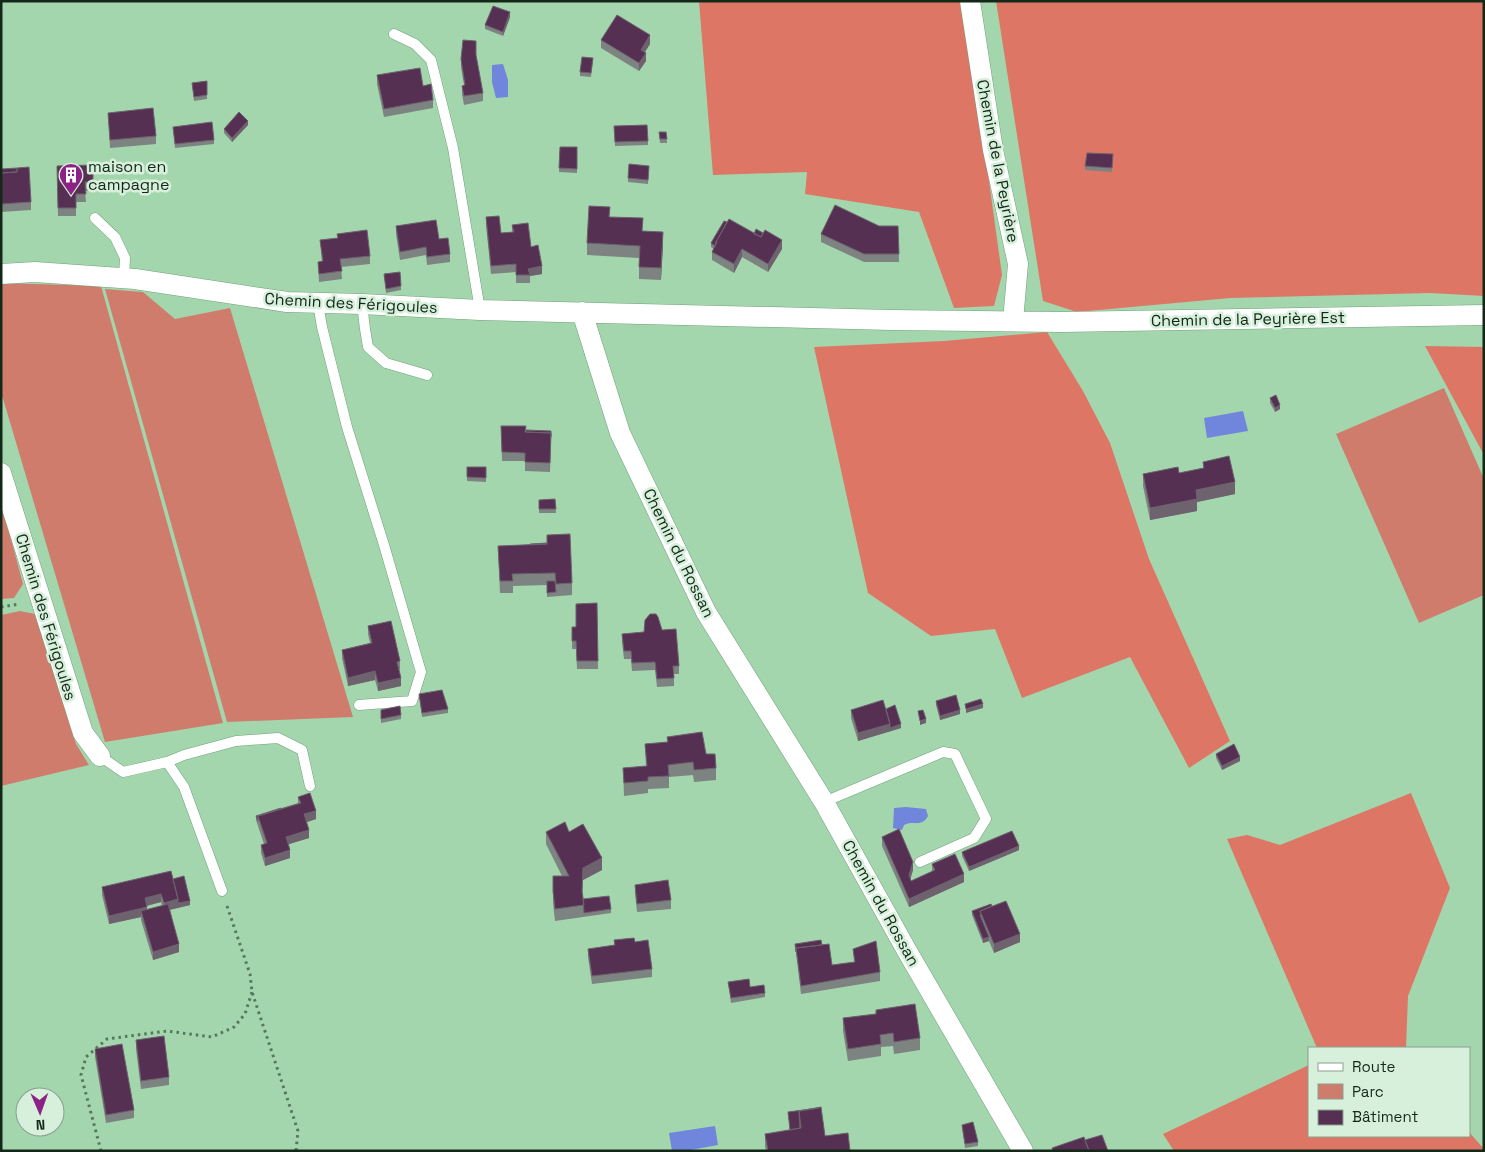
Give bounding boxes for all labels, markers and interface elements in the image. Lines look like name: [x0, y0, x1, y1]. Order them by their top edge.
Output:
street label: Chemin de la Peyrière: [972, 78, 1024, 244]
place label: maison en campagne: [88, 156, 169, 195]
building icon: maison en campagne: [58, 162, 84, 196]
street label: Chemin des Férigoules: [264, 288, 438, 318]
street label: Chemin de la Peyrière Est: [1151, 307, 1345, 331]
street label: Chemin du Rossan: [639, 485, 719, 621]
street label: Chemin des Férigoules: [11, 531, 81, 703]
street label: Chemin du Rossan: [838, 836, 924, 970]
legend: [1308, 1047, 1470, 1137]
text: Route: [1352, 1057, 1396, 1076]
text: Parc: [1352, 1082, 1384, 1101]
north arrow: [15, 1087, 65, 1137]
text: Bâtiment: [1352, 1107, 1418, 1126]
text: N: [35, 1116, 45, 1134]

